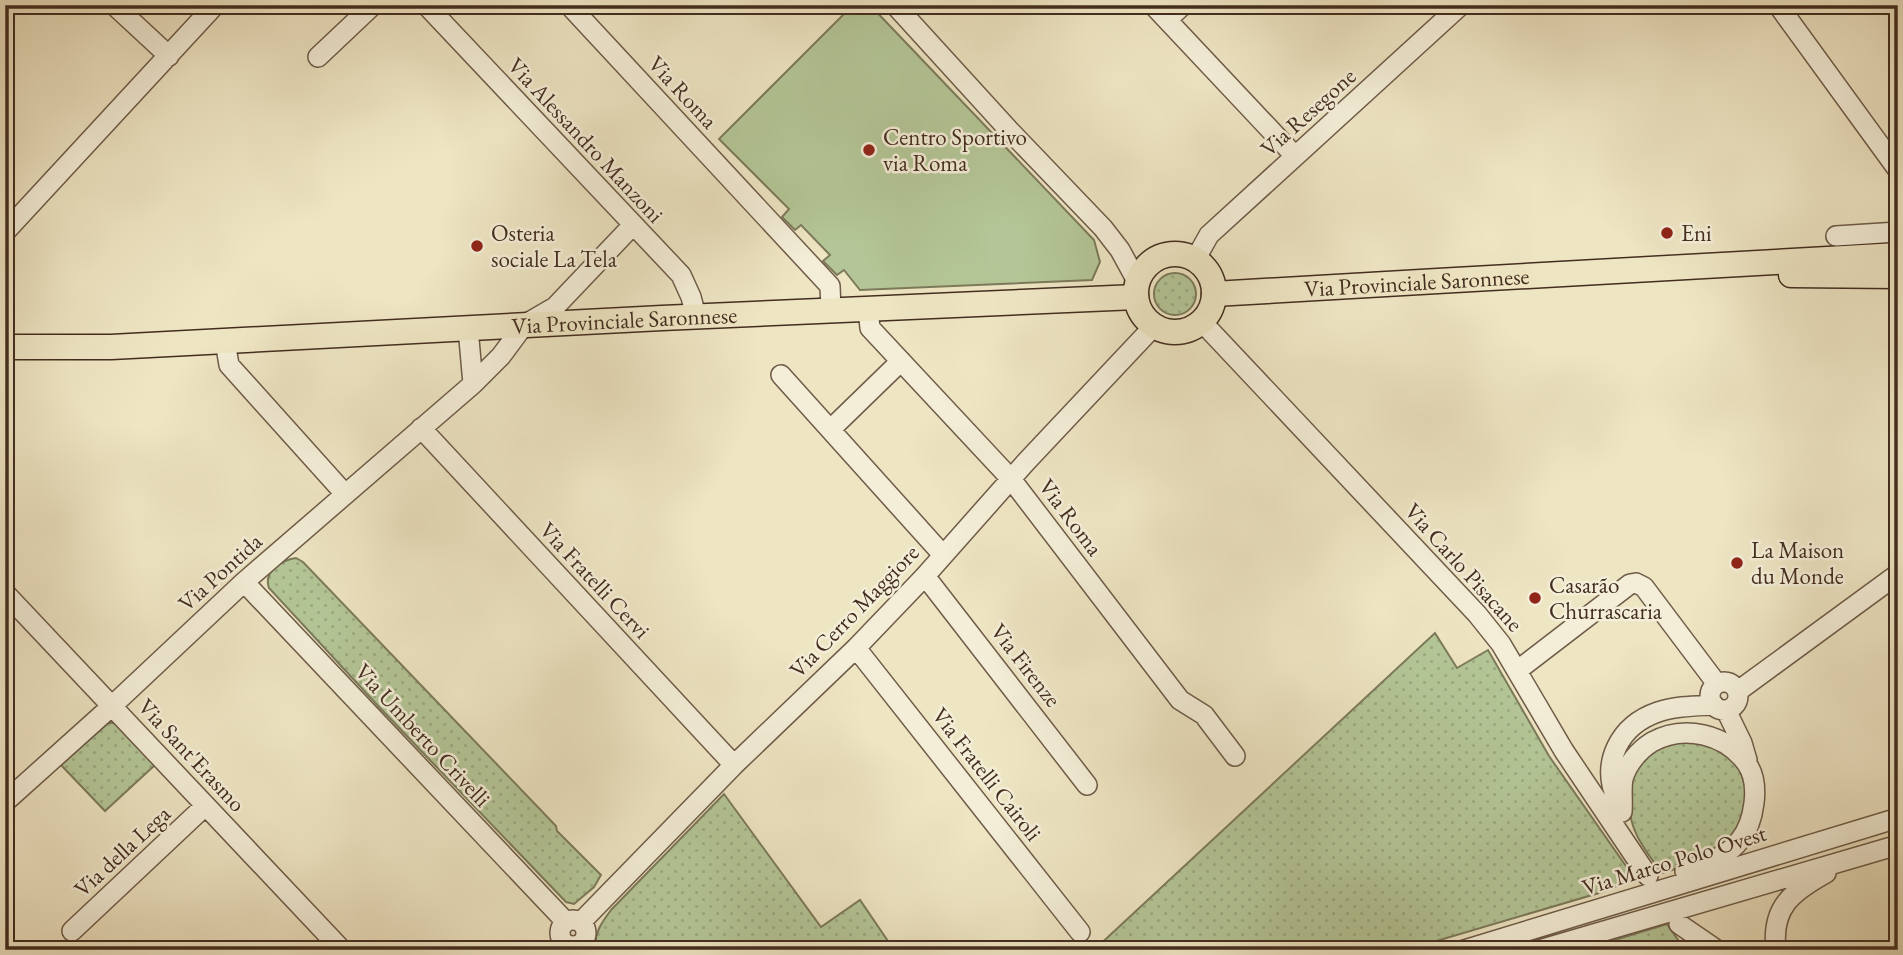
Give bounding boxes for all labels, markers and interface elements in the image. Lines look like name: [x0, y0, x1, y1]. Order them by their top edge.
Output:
street label: Via Roma: [642, 49, 725, 135]
street label: Via Alessandro Manzoni: [501, 51, 671, 229]
street label: Via Resegone: [1254, 61, 1362, 163]
place label: Centro Sportivo via Roma: [883, 122, 1027, 178]
marker: Centro Sportivo via Roma: [861, 142, 877, 158]
place label: Osteria sociale La Tela: [491, 218, 618, 274]
place label: Eni: [1681, 218, 1712, 248]
marker: Eni: [1659, 225, 1675, 241]
marker: Osteria sociale La Tela: [469, 238, 485, 254]
street label: Via Provinciale Saronnese: [1303, 261, 1530, 304]
street label: Via Provinciale Saronnese: [511, 300, 738, 341]
street label: Via Roma: [1032, 472, 1110, 562]
street label: Via Carlo Pisacane: [1398, 496, 1530, 638]
street label: Via Fratelli Cervi: [533, 515, 657, 645]
street label: Via Pontida: [172, 526, 269, 618]
place label: La Maison du Monde: [1751, 535, 1844, 591]
street label: Via Cerro Maggiore: [783, 538, 925, 684]
marker: La Maison du Monde: [1729, 555, 1745, 571]
place label: Casarão Churrascaria: [1549, 570, 1663, 626]
marker: Casarão Churrascaria: [1527, 590, 1543, 606]
street label: Via Firenze: [984, 617, 1068, 713]
street label: Via Umberto Crivelli: [349, 657, 498, 813]
street label: Via Sant'Erasmo: [132, 692, 252, 818]
street label: Via Fratelli Cairoli: [925, 701, 1049, 847]
street label: Via della Lega: [67, 798, 177, 903]
street label: Via Marco Polo Ovest: [1578, 817, 1771, 902]

